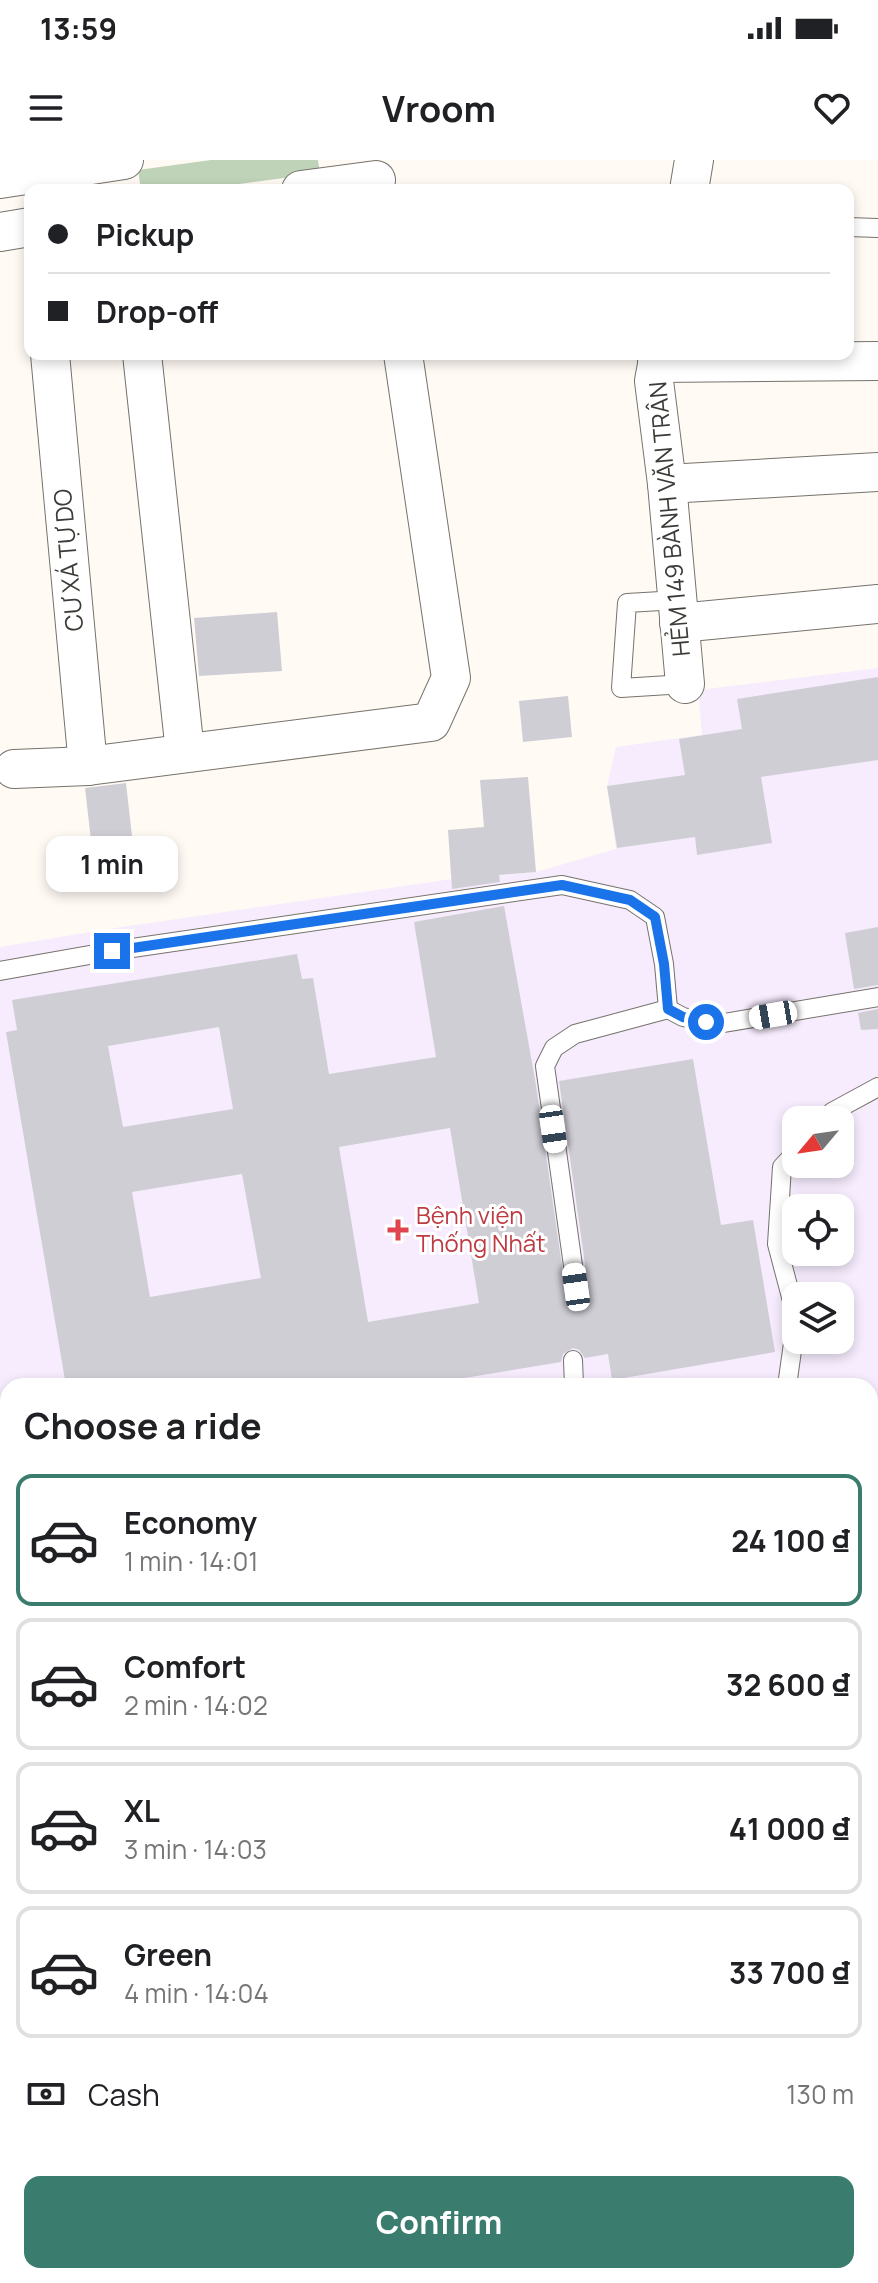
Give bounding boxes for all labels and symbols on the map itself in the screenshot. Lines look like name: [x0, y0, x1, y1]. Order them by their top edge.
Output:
street label: HẺM 149 BÀNH VĂN TRÂN: [640, 380, 697, 658]
street label: CƯ XÁ TỰ DO: [45, 488, 90, 633]
callout: 1 min: [46, 835, 178, 891]
route end: [94, 933, 130, 969]
car: [747, 999, 799, 1031]
route start: [688, 1004, 724, 1040]
car: [538, 1104, 568, 1154]
north arrow: [782, 1106, 854, 1178]
place label: Bệnh viện Thống Nhất: [416, 1198, 546, 1259]
marker: Bệnh viện Thống Nhất: [387, 1219, 409, 1241]
car: [561, 1262, 591, 1312]

